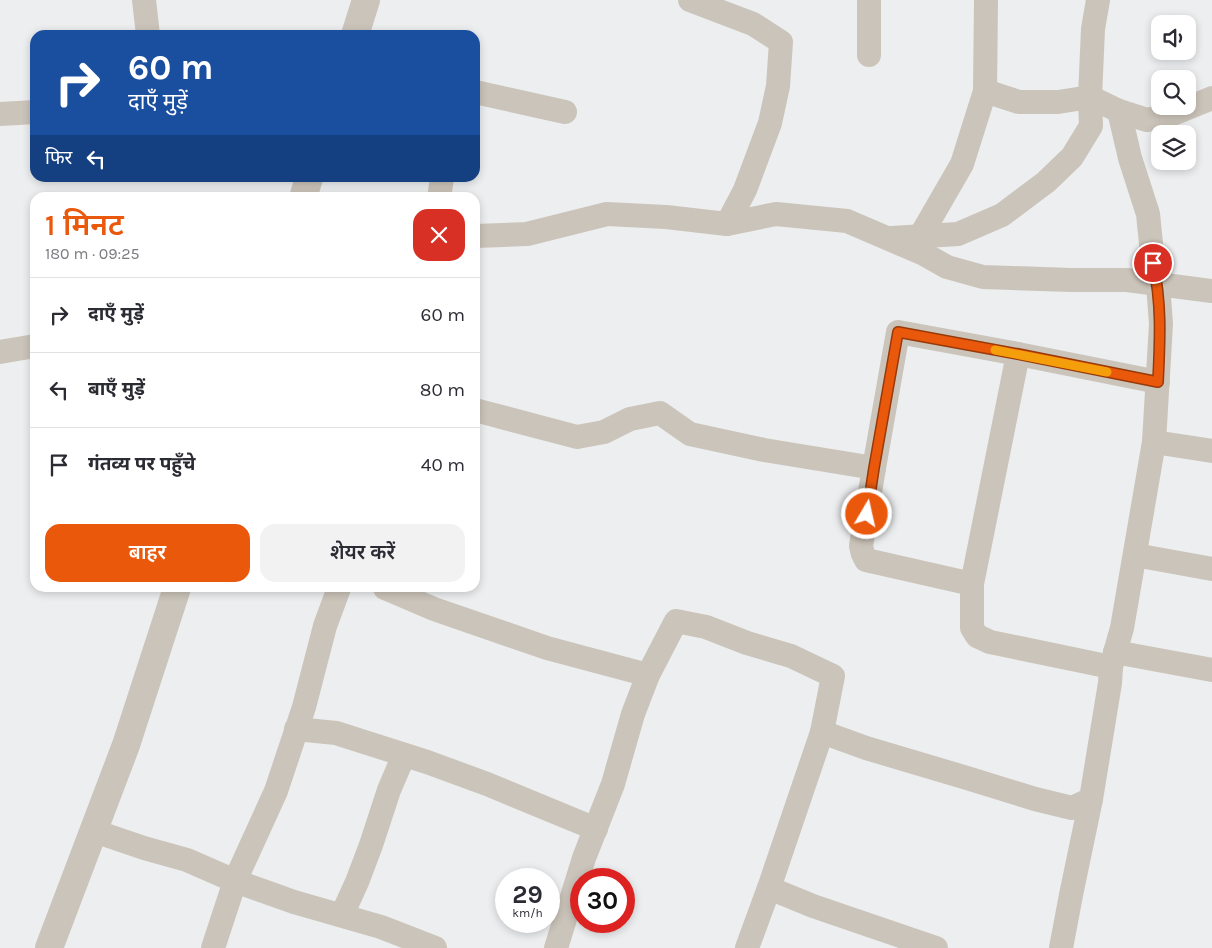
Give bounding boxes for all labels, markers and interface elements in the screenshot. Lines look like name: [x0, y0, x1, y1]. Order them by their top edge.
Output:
map controls: [1151, 15, 1196, 170]
button: sound: [1151, 15, 1196, 60]
text: 60 m: [128, 47, 213, 88]
icon: right: [45, 50, 110, 115]
button: search: [1151, 70, 1196, 115]
text: दाएँ मुड़ें: [128, 89, 188, 115]
button: layers: [1151, 125, 1196, 170]
icon: left: [82, 145, 110, 173]
text: फिर: [45, 147, 72, 169]
text: 1 मिनट: [45, 207, 124, 243]
button: close: [413, 209, 465, 261]
pin: [1132, 242, 1174, 284]
text: 180 m · 09:25: [45, 244, 140, 263]
icon: arrive: [1139, 249, 1167, 277]
icon: right: [45, 301, 73, 329]
text: दाएँ मुड़ें: [88, 303, 144, 325]
text: 60 m: [421, 304, 465, 326]
icon: left: [45, 376, 73, 404]
text: बाएँ मुड़ें: [88, 378, 145, 400]
text: 80 m: [420, 379, 465, 401]
icon: arrive: [45, 451, 73, 479]
text: गंतव्य पर पहुँचे: [88, 453, 195, 475]
text: 40 m: [421, 454, 465, 476]
position arrow: [840, 487, 892, 539]
button: बाहर: [45, 524, 250, 582]
button: शेयर करें: [260, 524, 465, 582]
speed limit sign: 30: [570, 868, 635, 933]
text: 29: [512, 880, 543, 909]
text: km/h: [512, 906, 543, 920]

